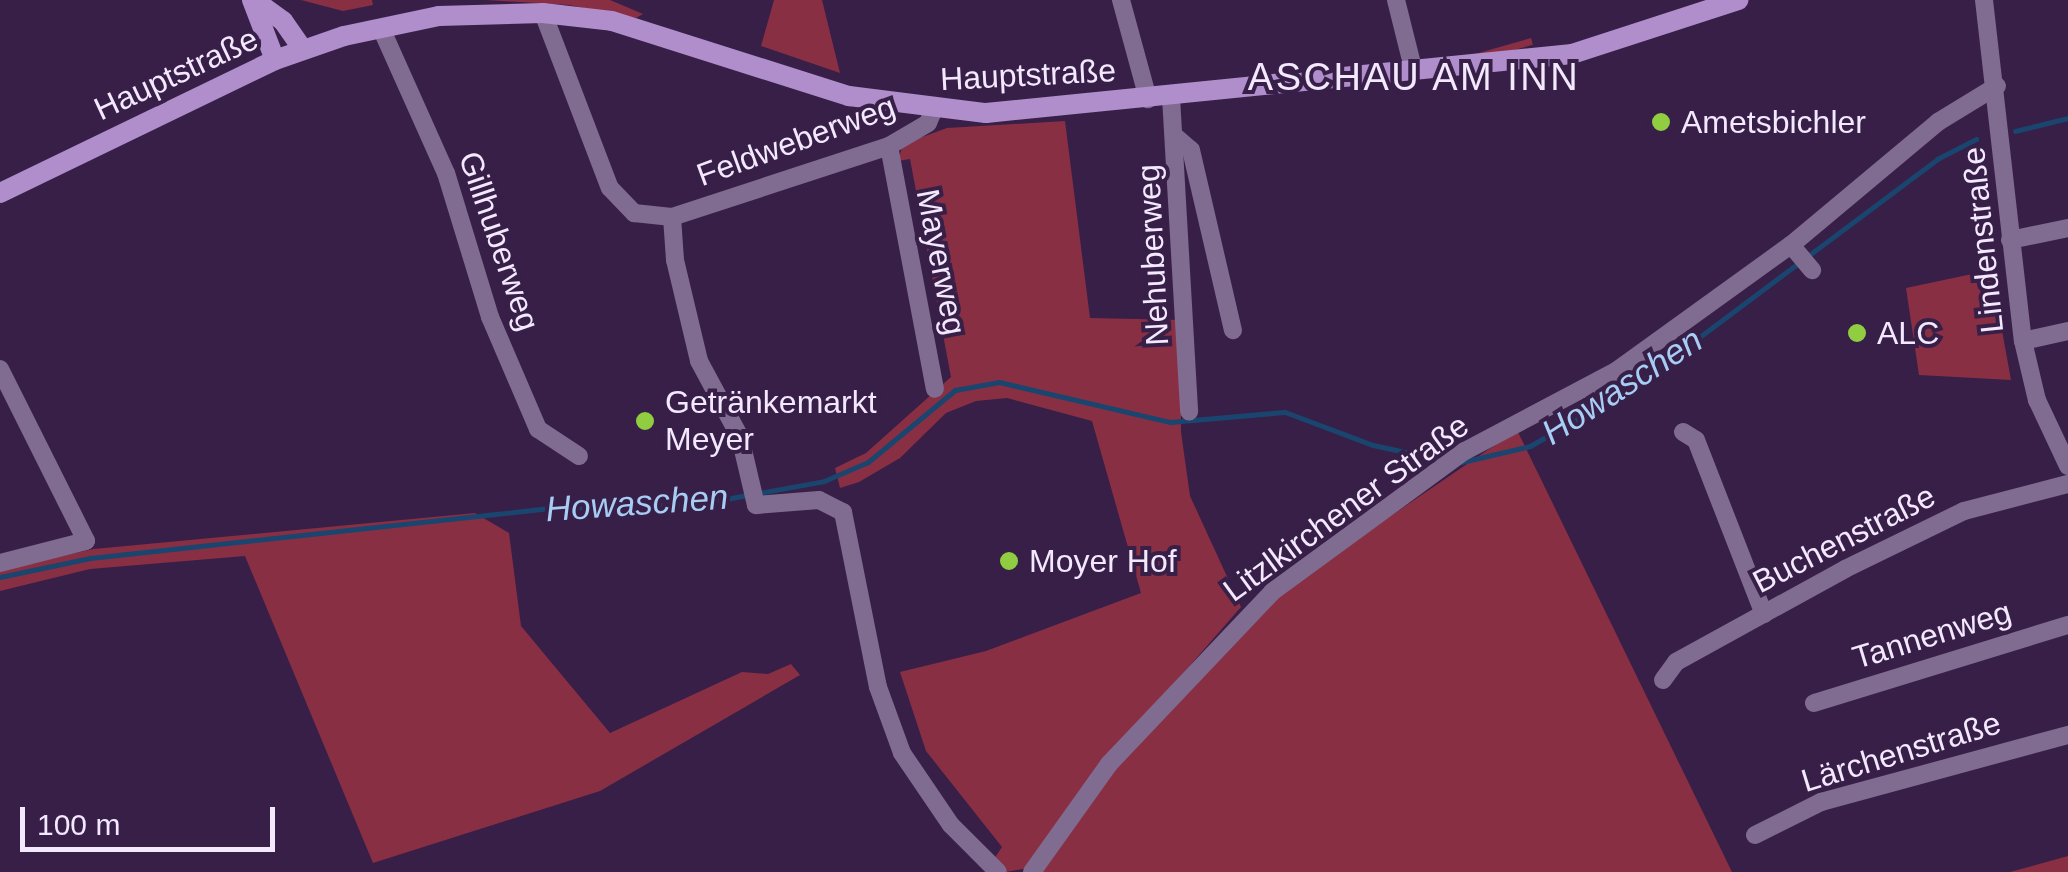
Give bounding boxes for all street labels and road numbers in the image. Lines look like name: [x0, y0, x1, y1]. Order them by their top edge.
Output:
street label: Hauptstraße: [88, 19, 264, 129]
street label: Hauptstraße: [939, 51, 1117, 99]
street label: Feldweberweg: [692, 87, 900, 195]
street label: Lindenstraße: [1954, 145, 2012, 335]
street label: Gillhuberweg: [450, 146, 548, 336]
street label: Nehuberweg: [1129, 163, 1177, 347]
street label: Mayerweg: [908, 186, 974, 338]
street label: Litzlkirchener Straße: [1216, 406, 1476, 610]
street label: Buchenstraße: [1747, 477, 1941, 601]
street label: Tannenweg: [1848, 593, 2016, 677]
street label: Lärchenstraße: [1797, 703, 2005, 801]

